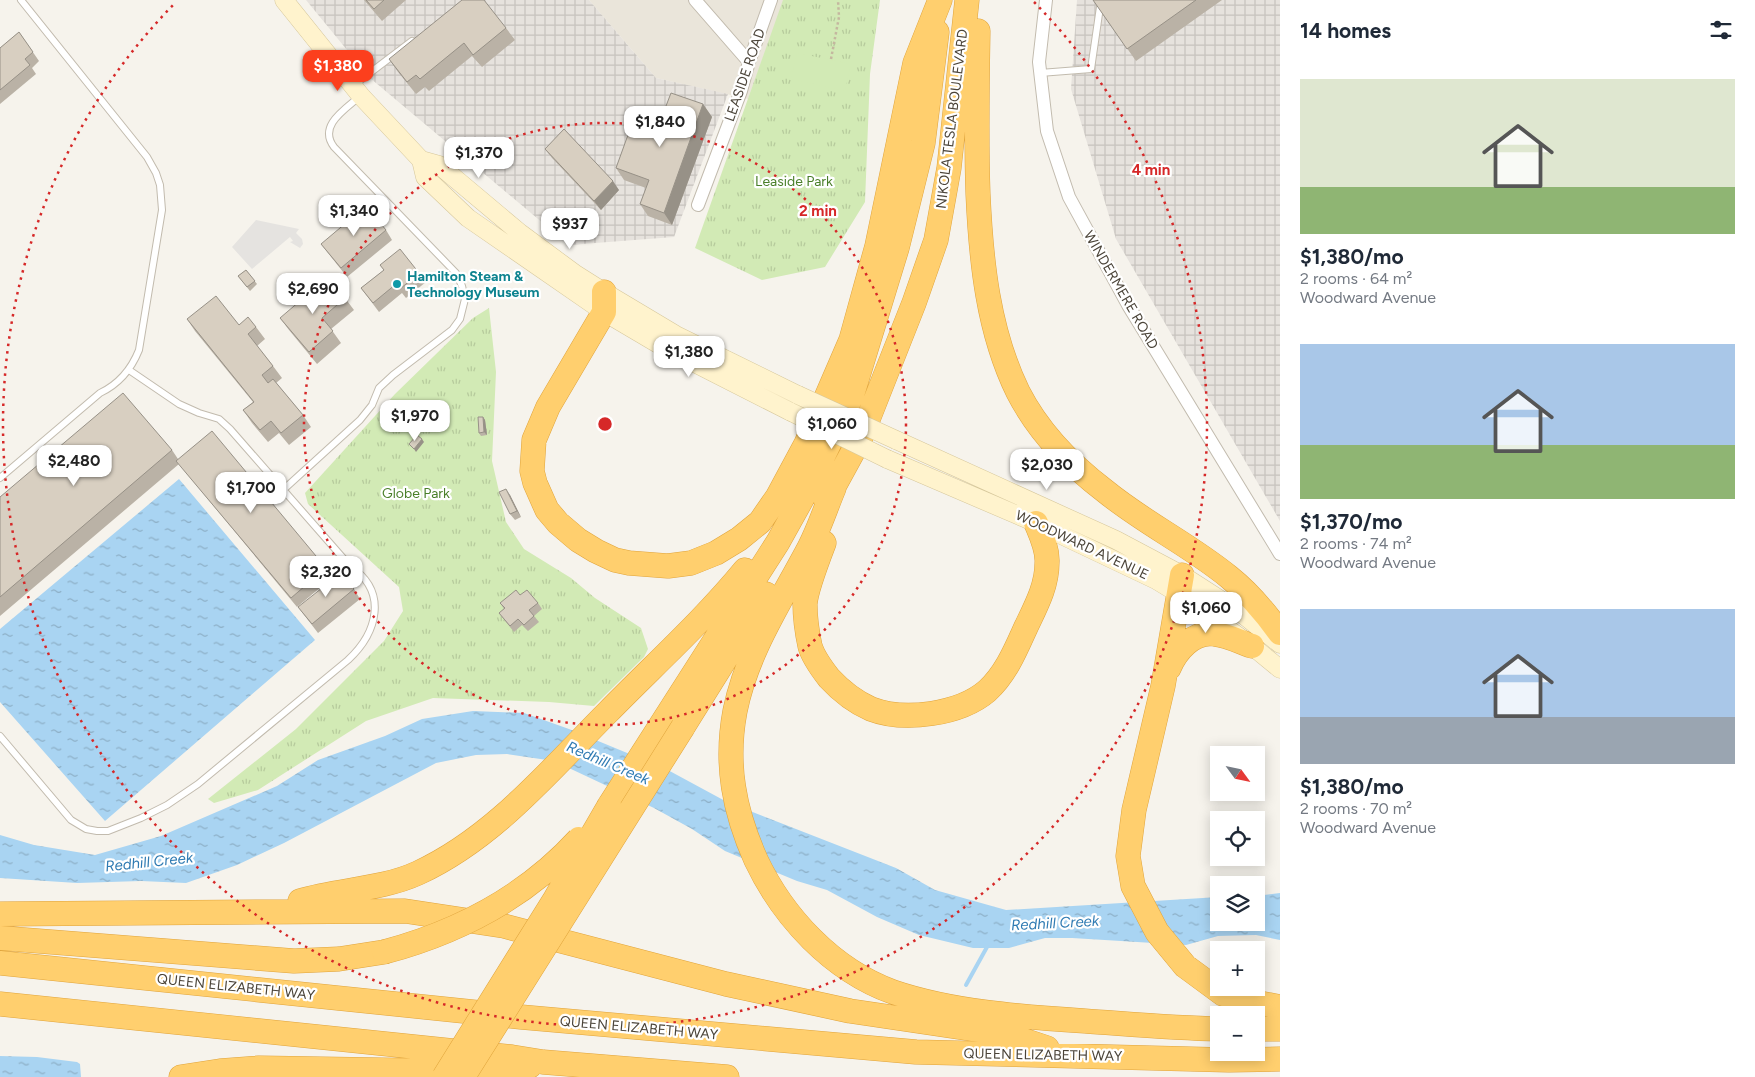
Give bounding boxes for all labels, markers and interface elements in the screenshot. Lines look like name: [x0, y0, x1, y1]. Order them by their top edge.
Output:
icon: filters: [1707, 16, 1735, 44]
text: 14 homes: [1300, 18, 1391, 43]
street label: LEASIDE ROAD: [721, 26, 769, 124]
street label: NIKOLA TESLA BOULEVARD: [933, 28, 971, 210]
pin: $1,380: [297, 49, 379, 92]
text: $1,380: [314, 56, 362, 75]
pin: $1,840: [619, 106, 701, 148]
icon: home: [1473, 111, 1563, 201]
text: $1,840: [635, 112, 685, 131]
pin: $1,370: [438, 136, 520, 179]
text: $1,370: [455, 143, 503, 162]
text: 4 min: [1132, 161, 1170, 179]
park label: Leaside Park: [755, 173, 833, 190]
pin: $1,340: [313, 194, 395, 237]
text: $1,340: [329, 201, 379, 220]
text: 2 min: [799, 202, 837, 220]
pin: $937: [540, 208, 600, 250]
text: $937: [552, 214, 588, 233]
street label: WINDERMERE ROAD: [1080, 228, 1162, 352]
text: $1,380/mo: [1300, 244, 1404, 269]
place label: Hamilton Steam & Technology Museum: [407, 268, 540, 301]
text: 2 rooms · 64 m²: [1300, 269, 1412, 288]
pin: $2,690: [272, 272, 354, 315]
marker: Hamilton Steam & Technology Museum: [391, 278, 403, 290]
text: $2,690: [287, 279, 339, 298]
text: Woodward Avenue: [1300, 288, 1436, 307]
pin: $1,380: [648, 336, 730, 378]
text: $1,380: [665, 342, 713, 361]
icon: home: [1473, 376, 1563, 466]
pin: $1,970: [374, 400, 456, 442]
text: $1,970: [391, 406, 439, 425]
pin: $1,060: [791, 408, 873, 450]
text: $1,060: [807, 414, 857, 433]
centre of rings: [596, 415, 614, 433]
pin: $2,480: [33, 444, 115, 487]
pin: $2,030: [1006, 448, 1088, 491]
text: $2,480: [48, 451, 100, 470]
text: $2,030: [1021, 455, 1073, 474]
pin: $1,700: [210, 472, 292, 514]
text: $1,700: [226, 478, 276, 497]
park label: Globe Park: [382, 485, 450, 502]
street label: WOODWARD AVENUE: [1013, 507, 1151, 583]
text: $1,370/mo: [1300, 509, 1402, 534]
text: 2 rooms · 74 m²: [1300, 534, 1412, 553]
text: Woodward Avenue: [1300, 553, 1436, 572]
pin: $2,320: [285, 556, 367, 598]
text: $2,320: [301, 562, 351, 581]
pin: $1,060: [1165, 592, 1247, 634]
text: $1,060: [1181, 598, 1231, 617]
icon: home: [1473, 641, 1563, 731]
water label: Redhill Creek: [564, 737, 653, 789]
north arrow: [1210, 746, 1265, 801]
map controls: [1210, 746, 1265, 1061]
text: $1,380/mo: [1300, 774, 1404, 799]
text: 2 rooms · 70 m²: [1300, 799, 1412, 818]
button: locate: [1210, 811, 1265, 866]
text: Woodward Avenue: [1300, 818, 1436, 837]
water label: Redhill Creek: [104, 848, 195, 876]
button: layers: [1210, 876, 1265, 931]
water label: Redhill Creek: [1010, 912, 1100, 934]
button: +: [1210, 941, 1265, 996]
street label: QUEEN ELIZABETH WAY: [156, 970, 316, 1004]
button: −: [1210, 1006, 1265, 1061]
street label: QUEEN ELIZABETH WAY: [559, 1013, 719, 1043]
street label: QUEEN ELIZABETH WAY: [963, 1045, 1123, 1065]

